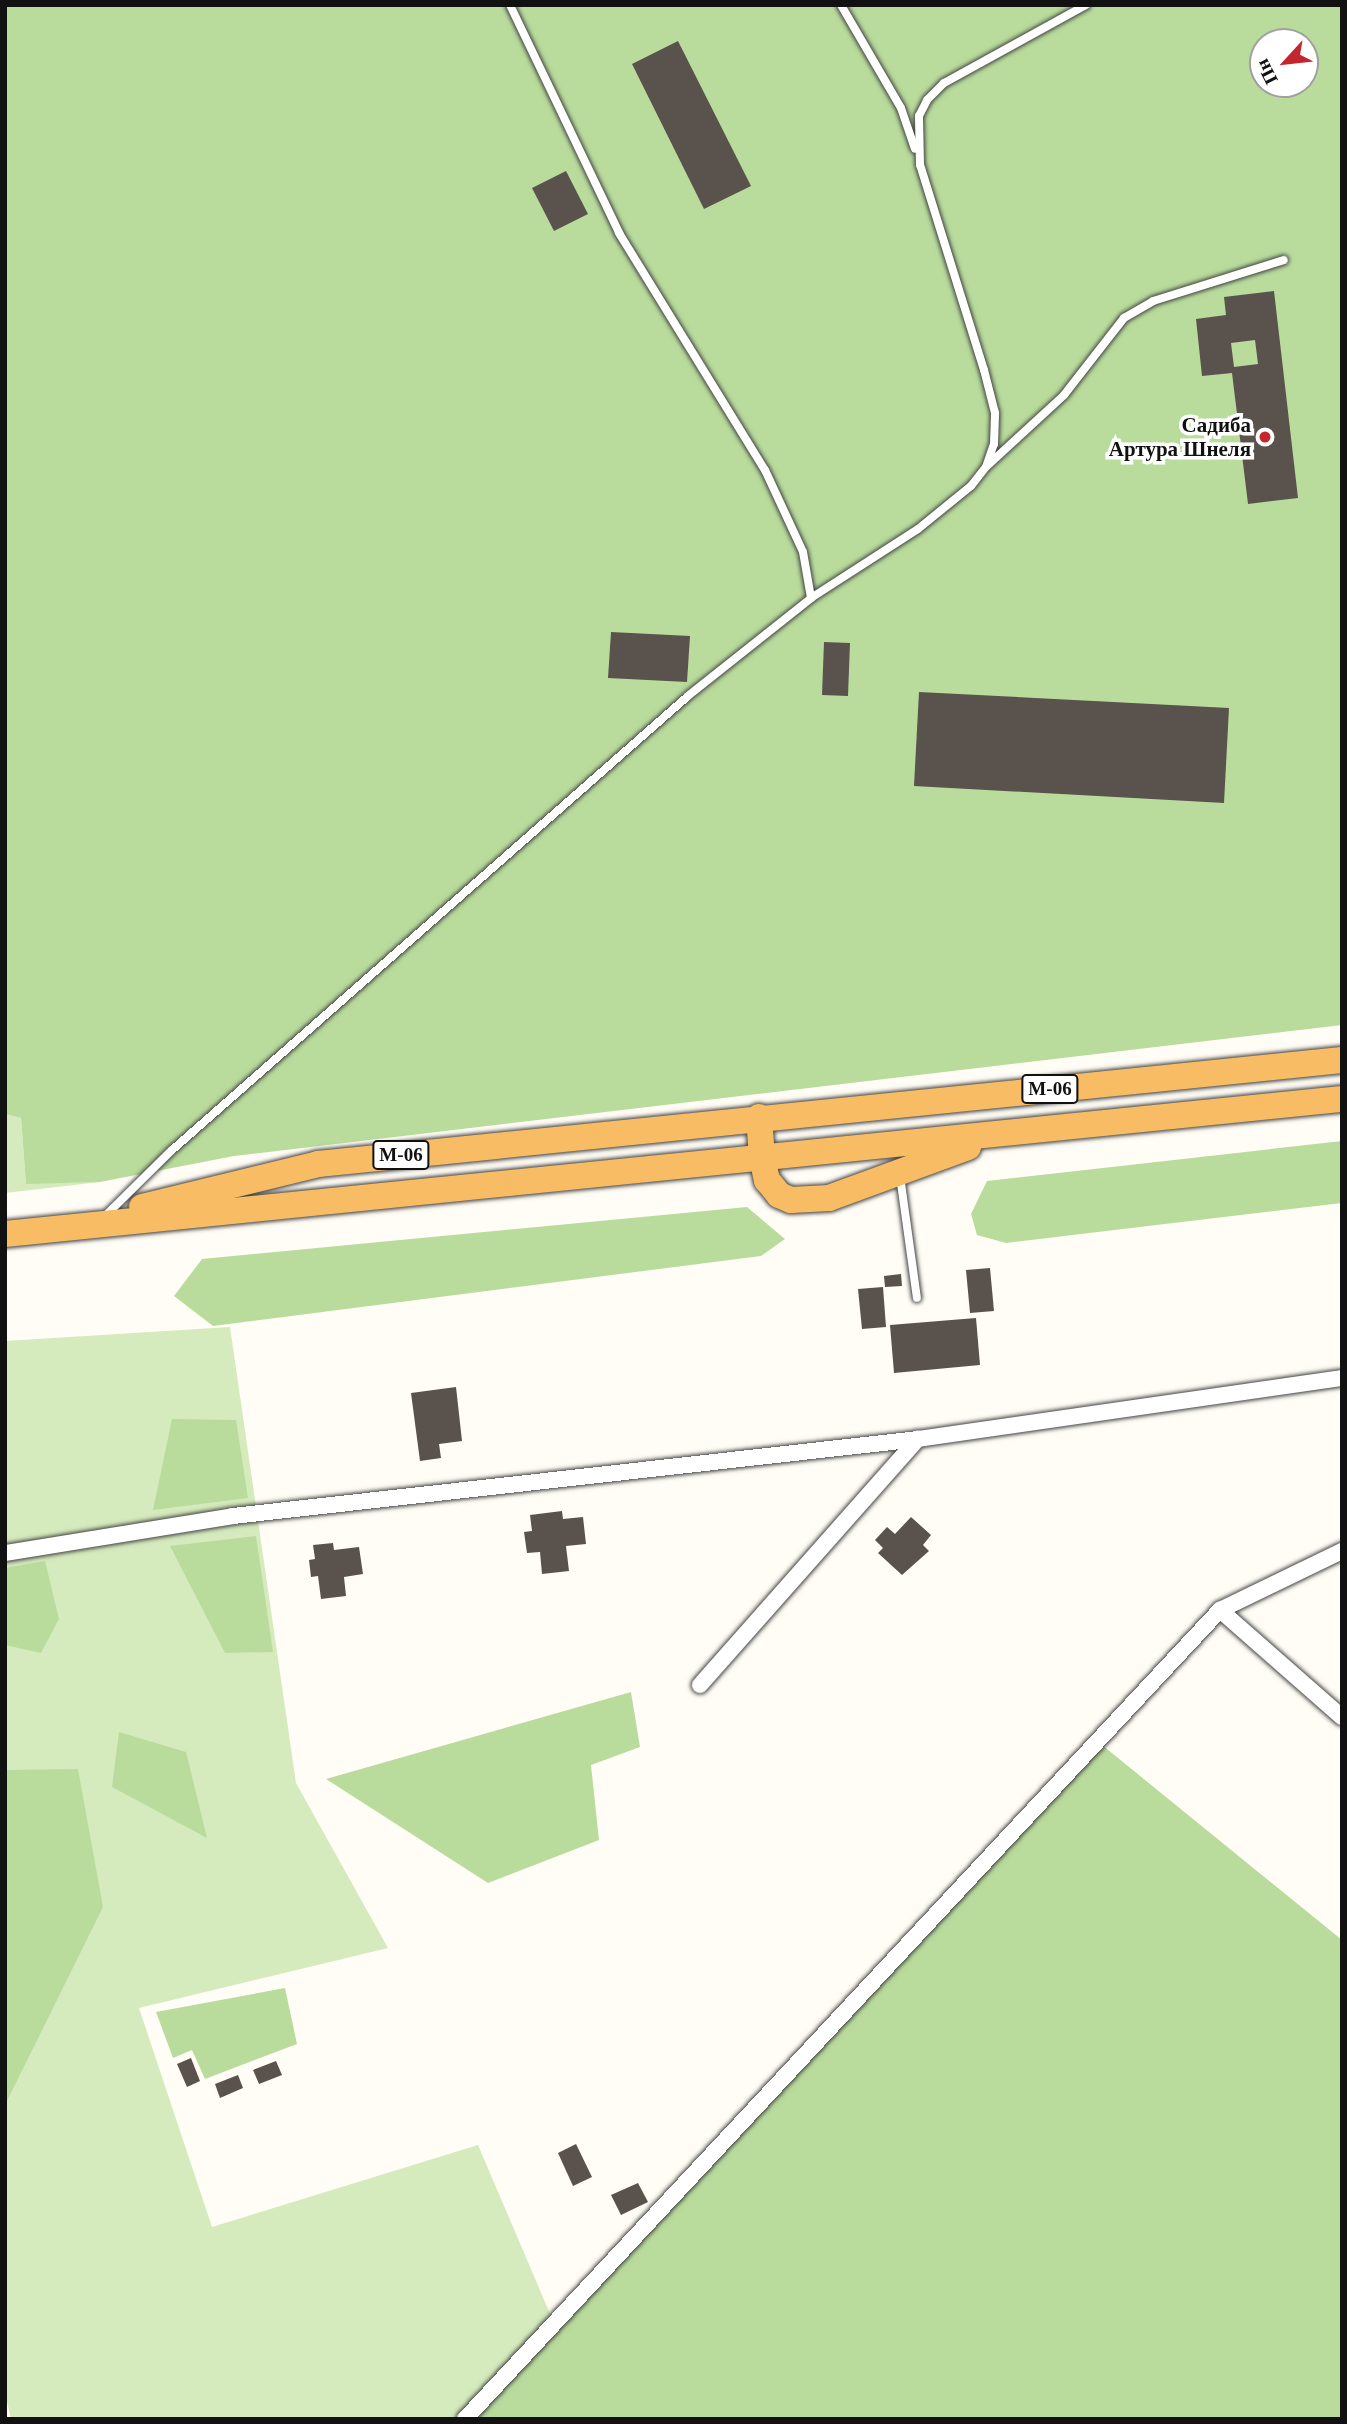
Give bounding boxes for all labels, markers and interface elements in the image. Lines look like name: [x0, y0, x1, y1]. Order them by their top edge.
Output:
north arrow: [1249, 28, 1319, 98]
text: Пн: [1251, 56, 1282, 88]
place label: Садиба Артура Шнеля: [1109, 412, 1251, 462]
marker: Садиба Артура Шнеля: [1257, 429, 1273, 445]
road number: М-06: [1020, 1074, 1080, 1105]
road number: М-06: [371, 1140, 431, 1170]

